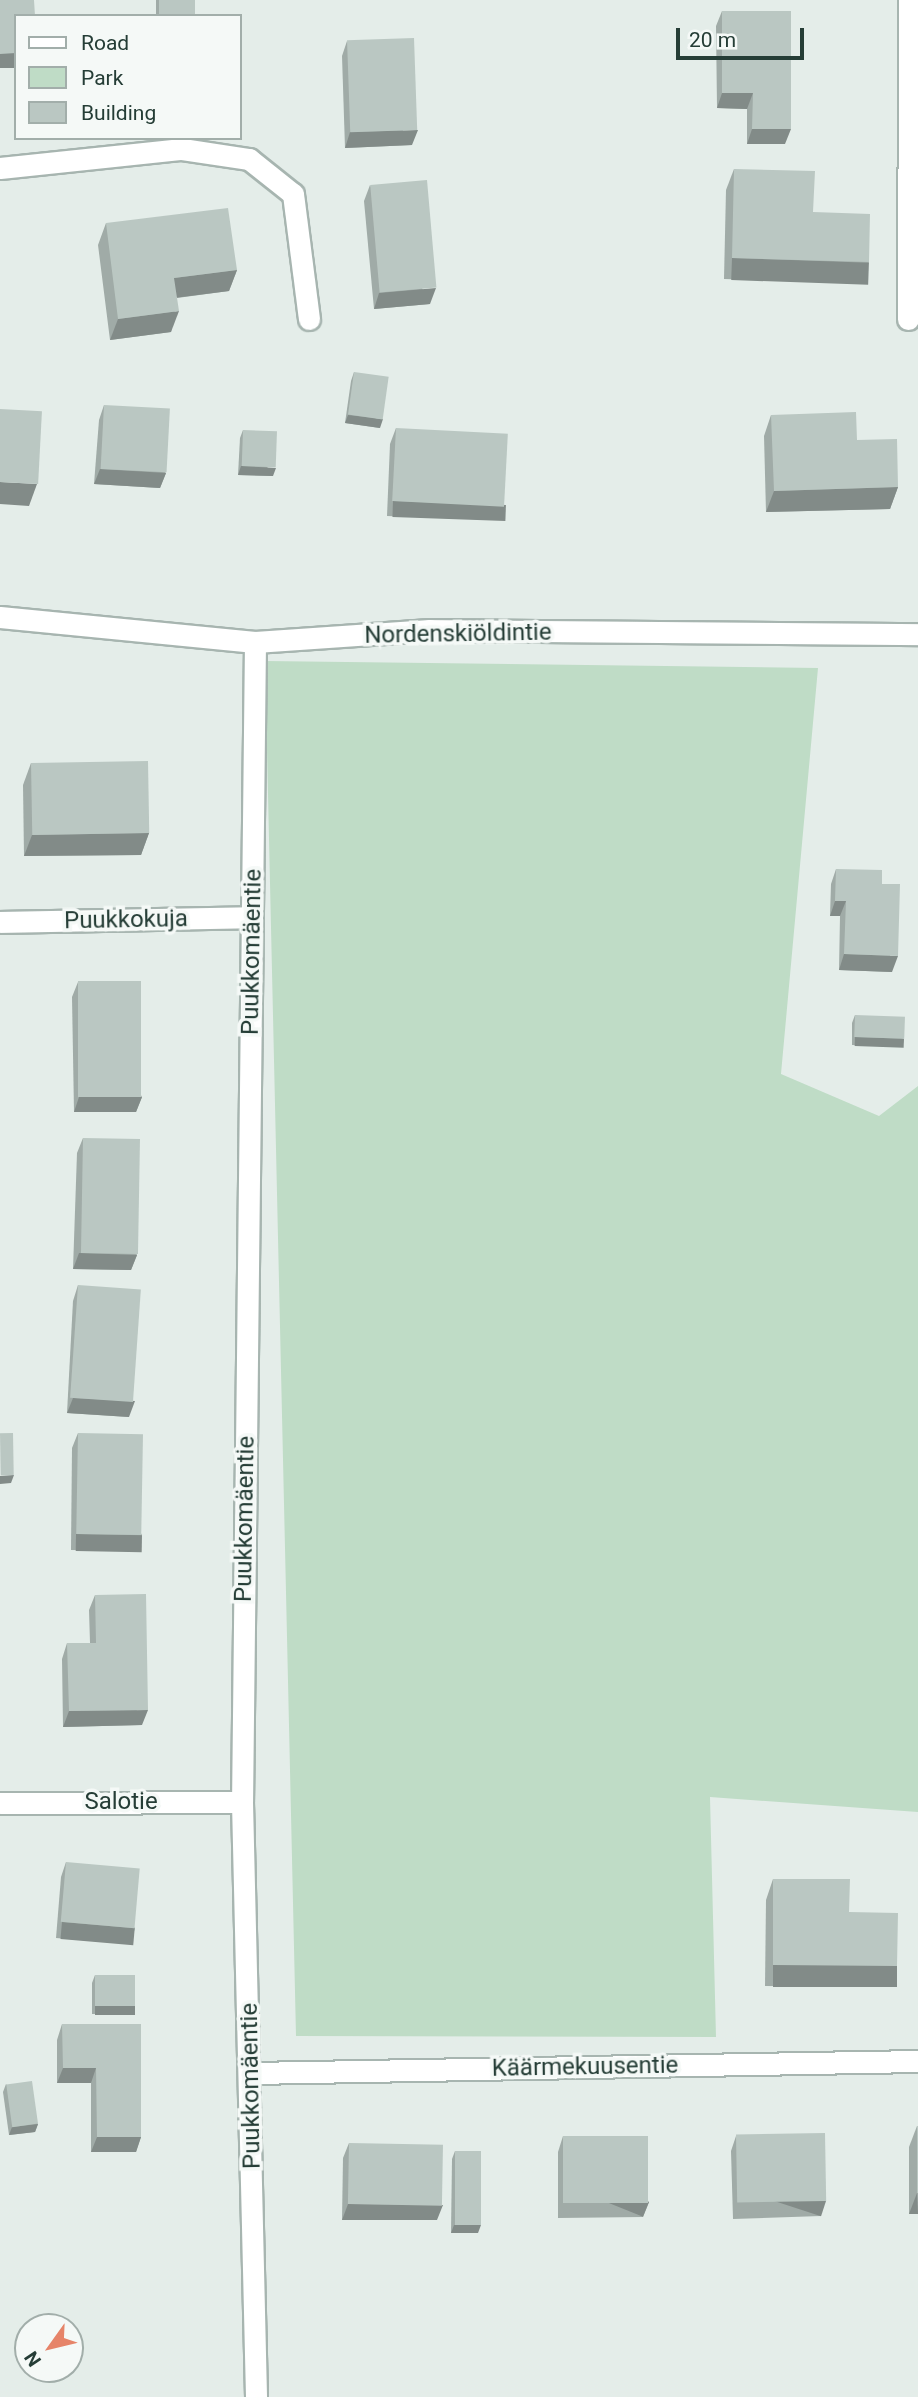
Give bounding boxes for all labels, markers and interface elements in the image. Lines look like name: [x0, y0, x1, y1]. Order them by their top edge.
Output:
legend: [14, 14, 242, 140]
scale bar: [680, 14, 808, 58]
text: 20 m: [689, 28, 736, 52]
text: Road: [81, 31, 129, 55]
text: Park: [81, 66, 123, 90]
text: Building: [81, 101, 156, 125]
street label: Nordenskiöldintie: [364, 618, 552, 650]
street label: Puukkomäentie: [236, 869, 268, 1035]
street label: Puukkokuja: [64, 905, 188, 935]
street label: Puukkomäentie: [229, 1436, 261, 1602]
street label: Salotie: [84, 1788, 158, 1816]
street label: Puukkomäentie: [235, 2003, 267, 2169]
street label: Käärmekuusentie: [492, 2051, 678, 2083]
north arrow: [14, 2313, 84, 2383]
text: N: [20, 2347, 46, 2371]

